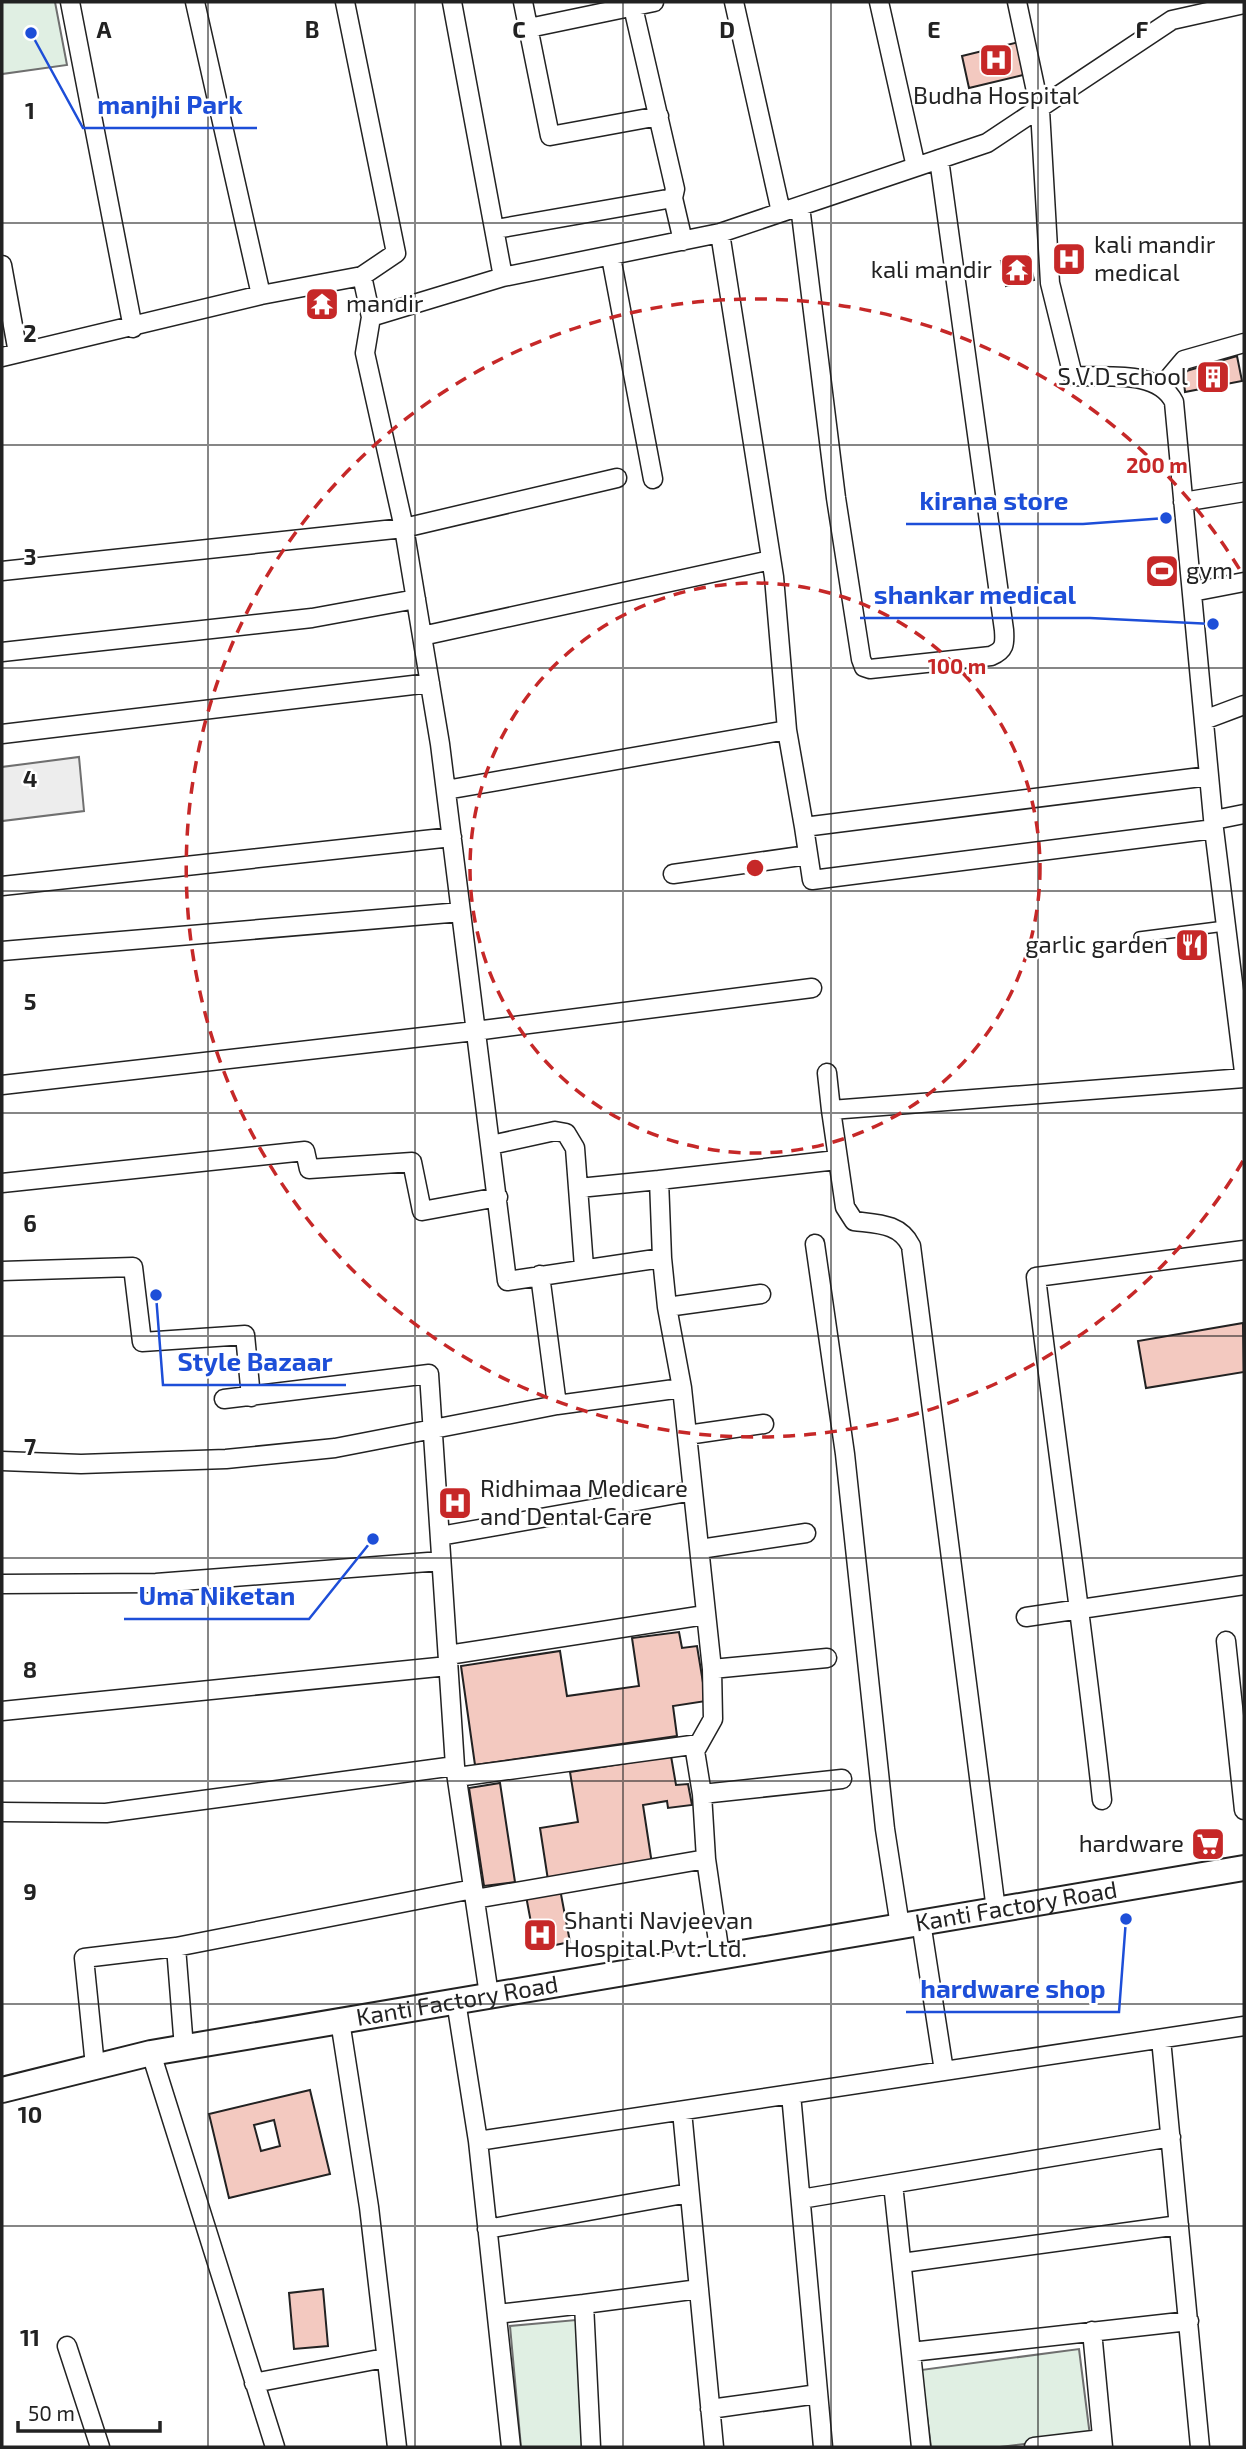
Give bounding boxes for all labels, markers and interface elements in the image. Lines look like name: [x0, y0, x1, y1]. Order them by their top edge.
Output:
text: A: [96, 15, 112, 43]
text: B: [305, 15, 319, 43]
text: C: [512, 15, 526, 43]
text: D: [719, 15, 735, 43]
text: E: [927, 15, 941, 43]
text: F: [1136, 15, 1149, 43]
hospital icon: Budha Hospital: [977, 41, 1015, 79]
place label: Budha Hospital: [913, 80, 1079, 109]
callout: manjhi Park: [83, 81, 257, 128]
text: manjhi Park: [97, 88, 243, 119]
text: 1: [25, 96, 35, 124]
place label: kali mandir medical: [1094, 229, 1216, 286]
hospital icon: kali mandir medical: [1050, 240, 1088, 278]
temple icon: kali mandir: [998, 251, 1036, 289]
place label: kali mandir: [871, 254, 992, 283]
temple icon: mandir: [303, 285, 341, 323]
place label: mandir: [346, 288, 424, 317]
text: 2: [23, 319, 37, 347]
building icon: S.V.D school: [1194, 358, 1232, 396]
place label: S.V.D school: [1058, 361, 1188, 390]
text: 200 m: [1126, 452, 1188, 477]
callout: kirana store: [906, 477, 1083, 524]
text: kirana store: [920, 484, 1068, 515]
text: 3: [23, 542, 37, 570]
sports icon: gym: [1143, 552, 1181, 590]
place label: gym: [1186, 555, 1233, 584]
callout: shankar medical: [860, 571, 1090, 618]
text: shankar medical: [874, 578, 1077, 609]
text: 100 m: [928, 653, 986, 678]
text: 4: [23, 764, 37, 792]
centre of rings: [743, 856, 767, 880]
restaurant icon: garlic garden: [1173, 926, 1211, 964]
place label: garlic garden: [1025, 929, 1168, 958]
text: 5: [24, 987, 36, 1015]
text: 6: [23, 1209, 37, 1237]
callout: Style Bazaar: [163, 1338, 346, 1385]
text: Style Bazaar: [177, 1345, 333, 1377]
text: 7: [24, 1432, 36, 1460]
place label: Ridhimaa Medicare and Dental Care: [480, 1473, 688, 1530]
hospital icon: Ridhimaa Medicare and Dental Care: [436, 1484, 474, 1522]
callout: Uma Niketan: [124, 1572, 309, 1619]
text: Uma Niketan: [139, 1579, 295, 1610]
text: 8: [23, 1655, 37, 1683]
supermarket icon: hardware: [1189, 1825, 1227, 1863]
place label: hardware: [1079, 1828, 1184, 1857]
street label: Kanti Factory Road: [913, 1874, 1119, 1936]
text: 9: [23, 1877, 37, 1905]
place label: Shanti Navjeevan Hospital Pvt. Ltd.: [564, 1905, 753, 1962]
hospital icon: Shanti Navjeevan Hospital Pvt. Ltd.: [521, 1916, 559, 1954]
callout: hardware shop: [906, 1965, 1119, 2012]
street label: Kanti Factory Road: [354, 1968, 560, 2031]
text: hardware shop: [920, 1972, 1106, 2003]
text: 10: [18, 2100, 42, 2128]
text: 11: [20, 2323, 40, 2351]
scale bar: [18, 2390, 159, 2434]
text: 50 m: [28, 2400, 75, 2425]

